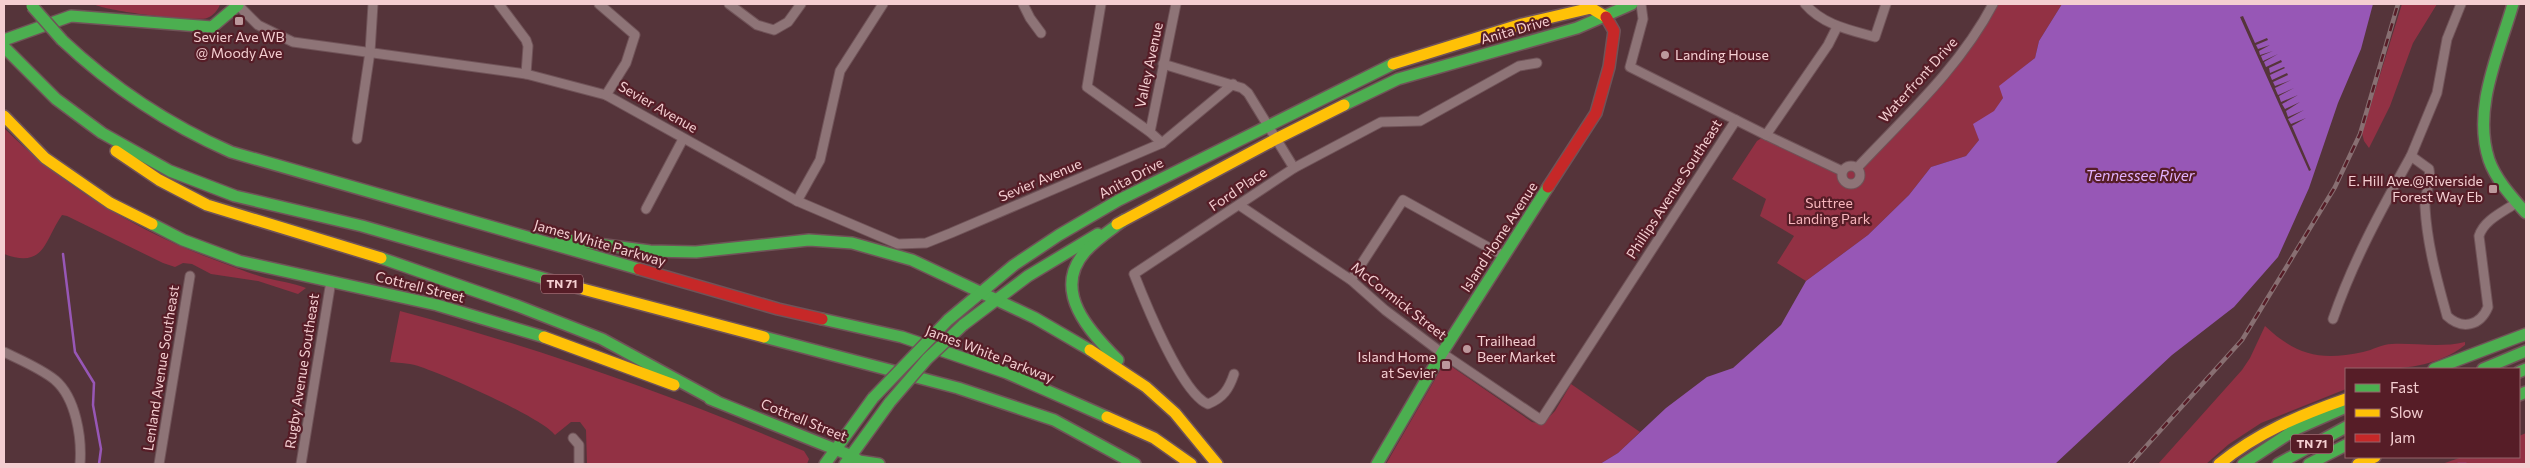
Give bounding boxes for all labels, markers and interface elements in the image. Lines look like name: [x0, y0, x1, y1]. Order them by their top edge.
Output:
street label: Anita Drive: [1478, 12, 1551, 47]
marker: Sevier Ave WB @ Moody Ave: [233, 15, 245, 27]
street label: Valley Avenue: [1131, 21, 1166, 109]
place label: Sevier Ave WB @ Moody Ave: [193, 28, 285, 61]
street label: Waterfront Drive: [1875, 33, 1960, 126]
place label: Landing House: [1675, 46, 1769, 63]
marker: Landing House: [1659, 49, 1671, 61]
street label: Sevier Avenue: [616, 77, 701, 136]
street label: Phillips Avenue Southeast: [1622, 116, 1725, 262]
street label: Anita Drive: [1095, 153, 1166, 202]
street label: Sevier Avenue: [996, 154, 1084, 205]
street label: Ford Place: [1206, 163, 1270, 214]
water label: Tennessee River: [2085, 166, 2196, 184]
place label: E. Hill Ave.@Riverside Forest Way Eb: [2348, 172, 2483, 205]
street label: Island Home Avenue: [1457, 179, 1541, 295]
marker: E. Hill Ave.@Riverside Forest Way Eb: [2487, 183, 2499, 195]
park label: Suttree Landing Park: [1788, 194, 1871, 227]
street label: James White Parkway: [532, 216, 668, 269]
street label: McCormick Street: [1348, 258, 1451, 343]
street label: Cottrell Street: [374, 267, 467, 306]
road number: TN 71: [541, 274, 583, 294]
street label: Lenland Avenue Southeast: [139, 284, 182, 452]
street label: Rugby Avenue Southeast: [281, 292, 322, 450]
street label: James White Parkway: [923, 321, 1057, 386]
place label: Trailhead Beer Market: [1477, 332, 1556, 365]
marker: Trailhead Beer Market: [1461, 343, 1473, 355]
place label: Island Home at Sevier: [1358, 348, 1436, 381]
marker: Island Home at Sevier: [1440, 359, 1452, 371]
legend: [2345, 368, 2520, 458]
text: Fast: [2390, 378, 2419, 396]
street label: Cottrell Street: [759, 395, 850, 445]
text: Slow: [2390, 403, 2423, 421]
text: Jam: [2390, 428, 2415, 446]
road number: TN 71: [2291, 434, 2333, 454]

